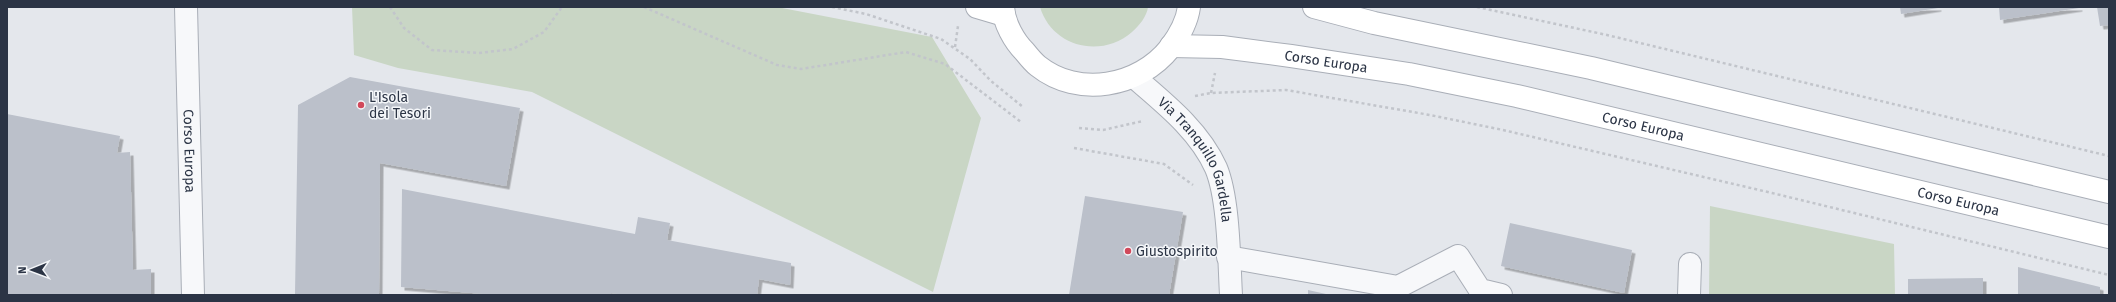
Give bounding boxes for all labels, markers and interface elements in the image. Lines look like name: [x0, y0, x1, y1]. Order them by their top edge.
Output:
street label: Corso Europa: [1283, 47, 1369, 77]
place label: L'Isola dei Tesori: [369, 89, 431, 122]
street label: Via Tranquillo Gardella: [1154, 94, 1235, 223]
marker: L'Isola dei Tesori: [356, 100, 366, 110]
street label: Corso Europa: [179, 109, 199, 193]
street label: Corso Europa: [1600, 109, 1686, 145]
street label: Corso Europa: [1916, 184, 2001, 220]
place label: Giustospirito: [1136, 243, 1218, 260]
marker: Giustospirito: [1123, 246, 1133, 256]
north arrow: [12, 250, 52, 290]
text: N: [16, 266, 29, 274]

